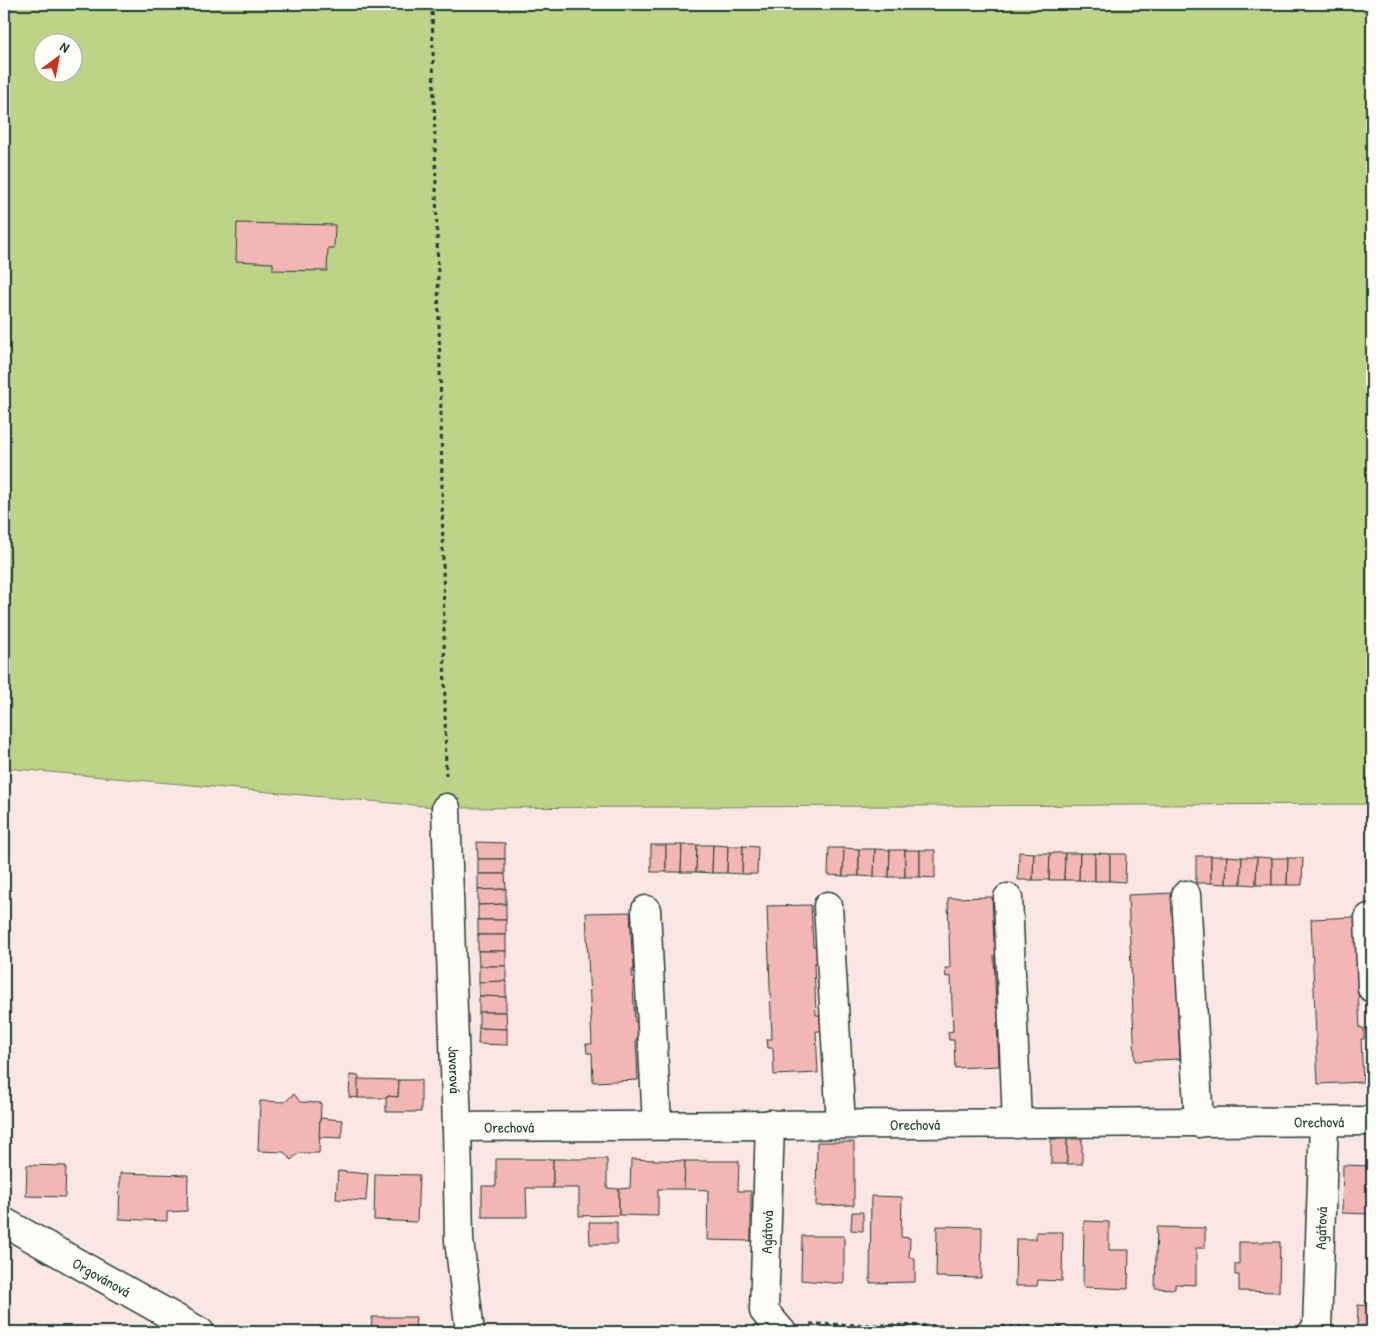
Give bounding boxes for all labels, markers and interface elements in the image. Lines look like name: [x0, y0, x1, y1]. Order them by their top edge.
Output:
north arrow: [32, 32, 82, 82]
text: N: [57, 37, 74, 57]
street label: Javorová: [444, 1046, 466, 1094]
street label: Orechová: [1294, 1111, 1344, 1132]
street label: Orechová: [890, 1113, 940, 1135]
street label: Orechová: [484, 1116, 534, 1137]
street label: Agátová: [1309, 1206, 1332, 1250]
street label: Agátová: [756, 1210, 778, 1254]
street label: Orgovánová: [69, 1252, 135, 1302]

